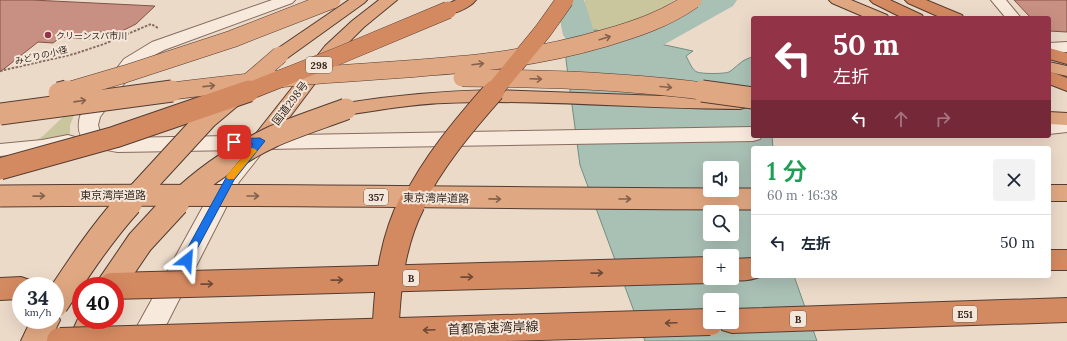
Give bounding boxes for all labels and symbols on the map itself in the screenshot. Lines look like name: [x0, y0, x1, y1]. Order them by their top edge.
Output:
marker: クリーンスパ市川: [43, 30, 53, 40]
place label: クリーンスパ市川: [56, 30, 127, 41]
one-way arrow: [599, 34, 612, 41]
street label: みどりの小径: [13, 44, 69, 66]
road number: 298: [306, 57, 332, 73]
one-way arrow: [471, 60, 484, 68]
one-way arrow: [529, 75, 542, 83]
street label: 国道298号: [269, 78, 311, 128]
one-way arrow: [202, 83, 215, 90]
one-way arrow: [659, 84, 672, 91]
one-way arrow: [73, 97, 86, 105]
pin: [217, 125, 251, 159]
street label: 東京湾岸道路: [80, 188, 146, 202]
road number: 357: [364, 189, 388, 205]
street label: 東京湾岸道路: [403, 190, 469, 206]
one-way arrow: [32, 192, 45, 200]
one-way arrow: [246, 192, 259, 200]
one-way arrow: [488, 195, 501, 202]
one-way arrow: [618, 195, 631, 203]
position arrow: [166, 239, 208, 281]
road number: B: [403, 270, 419, 286]
one-way arrow: [590, 270, 603, 277]
one-way arrow: [460, 273, 473, 281]
one-way arrow: [330, 276, 343, 284]
speed limit sign: 40: [72, 277, 124, 329]
one-way arrow: [200, 280, 213, 287]
road number: E51: [953, 306, 977, 322]
road number: B: [790, 311, 806, 327]
street label: 首都高速湾岸線: [447, 318, 539, 338]
one-way arrow: [665, 319, 678, 327]
one-way arrow: [423, 326, 436, 334]

